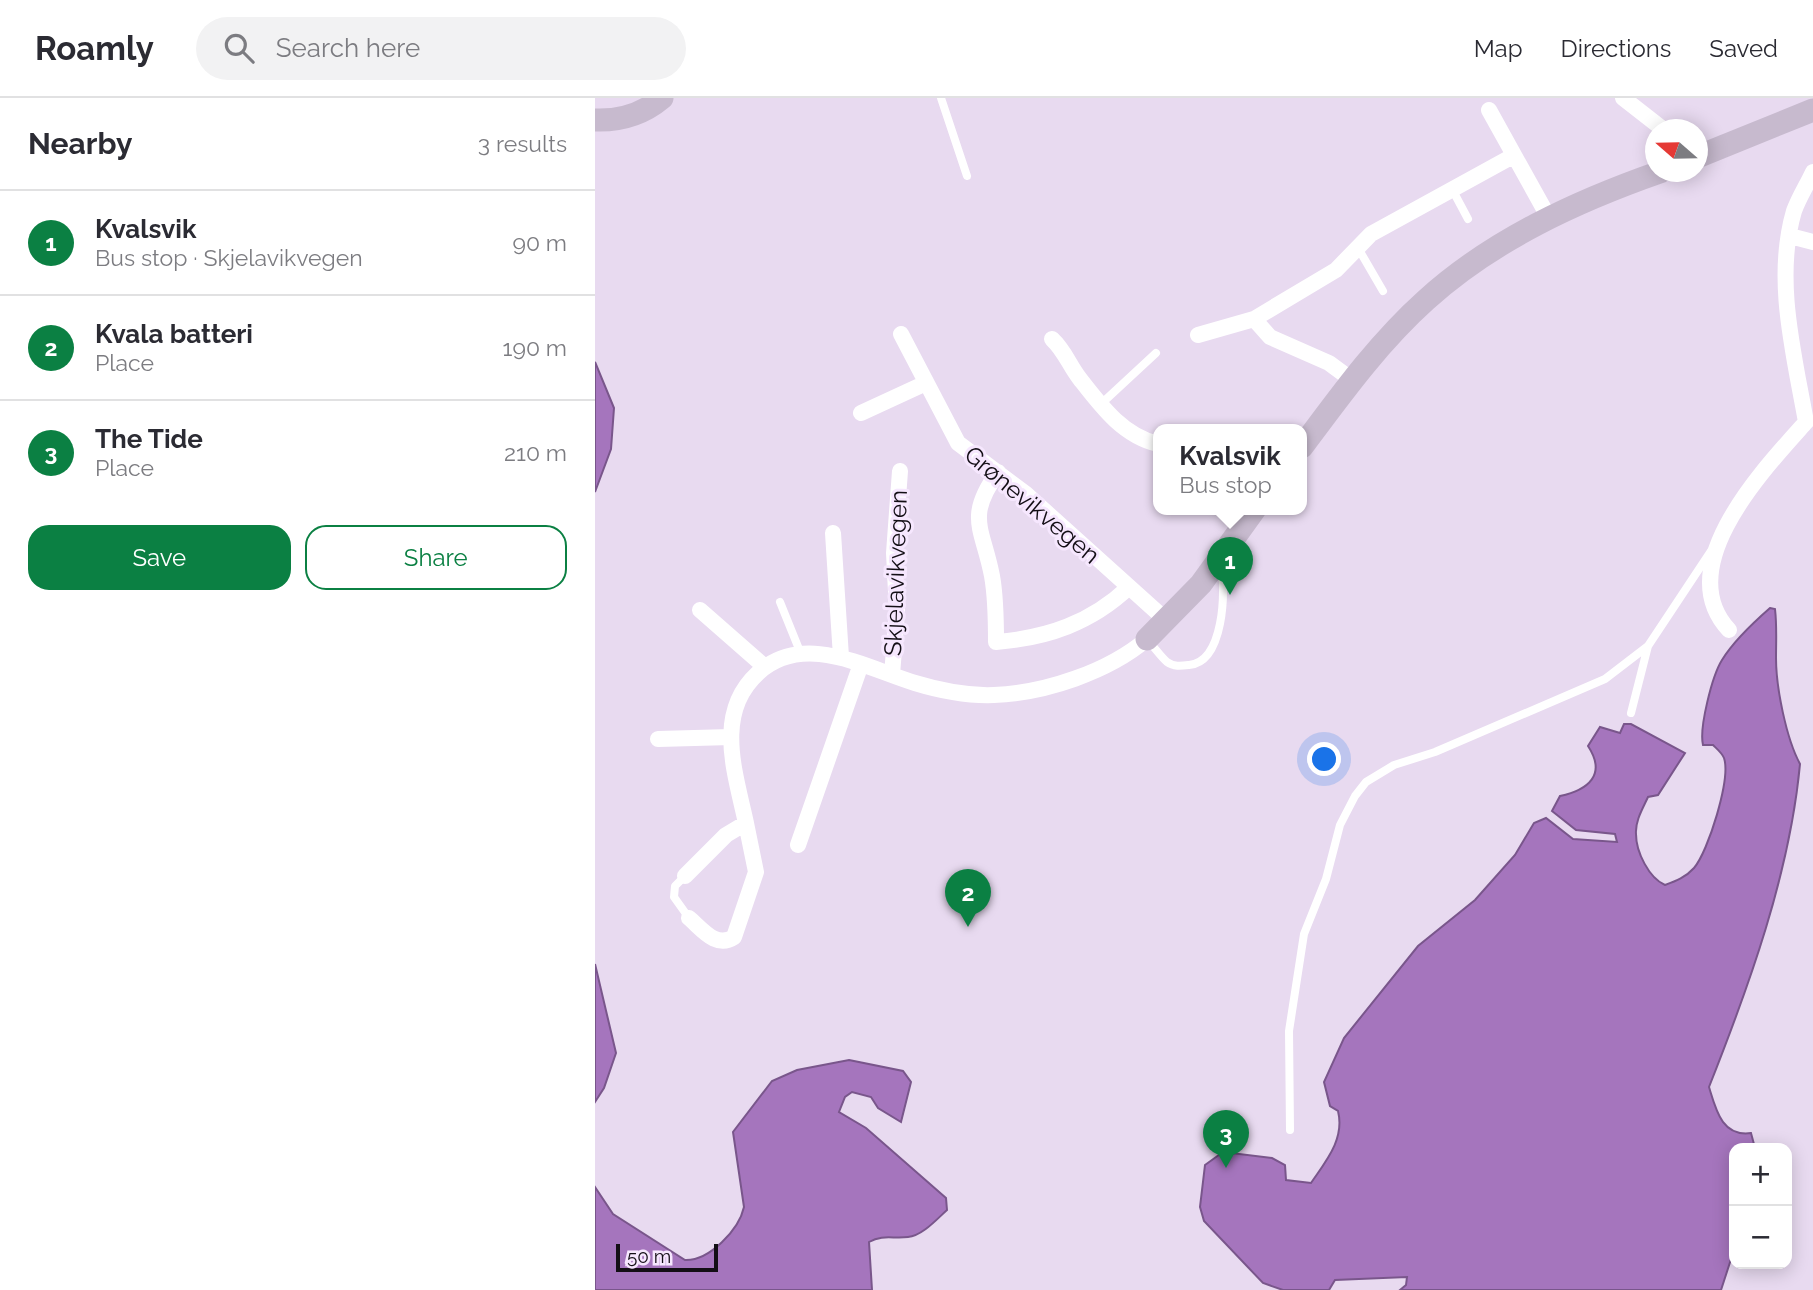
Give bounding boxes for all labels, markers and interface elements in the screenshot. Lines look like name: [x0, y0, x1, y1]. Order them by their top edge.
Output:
search box: [196, 17, 686, 80]
text: Roamly: [35, 29, 154, 68]
icon: search: [220, 29, 258, 67]
text: Search here: [276, 33, 420, 63]
text: Map: [1474, 34, 1523, 63]
text: Directions: [1561, 34, 1671, 63]
text: Saved: [1709, 34, 1778, 63]
north arrow: [1645, 119, 1708, 182]
text: Nearby: [28, 126, 132, 161]
text: 3 results: [478, 130, 567, 157]
text: Kvalsvik: [95, 214, 196, 244]
text: 1: [45, 229, 57, 256]
text: 90 m: [512, 229, 567, 256]
text: Bus stop · Skjelavikvegen: [95, 244, 363, 271]
text: Kvala batteri: [95, 319, 253, 349]
text: 2: [45, 334, 57, 361]
text: 190 m: [503, 334, 567, 361]
text: Place: [95, 349, 154, 376]
text: The Tide: [95, 424, 203, 454]
popup: [1153, 424, 1307, 515]
text: 3: [45, 439, 57, 466]
text: 210 m: [504, 439, 567, 466]
street label: Grønevikvegen: [959, 440, 1106, 570]
text: Kvalsvik: [1179, 441, 1281, 471]
text: Place: [95, 454, 154, 481]
text: Bus stop: [1179, 471, 1272, 498]
street label: Skjelavikvegen: [878, 489, 913, 656]
button: Save: [28, 525, 291, 590]
button: Share: [305, 525, 567, 590]
pin: 1: [1207, 537, 1253, 595]
your location: [1307, 742, 1341, 776]
pin: 2: [945, 869, 991, 927]
pin: 3: [1203, 1110, 1249, 1168]
map controls: [1729, 1143, 1792, 1269]
button: +: [1729, 1143, 1792, 1206]
button: −: [1729, 1206, 1792, 1269]
scale bar: [616, 1241, 717, 1273]
text: 50 m: [627, 1245, 671, 1267]

